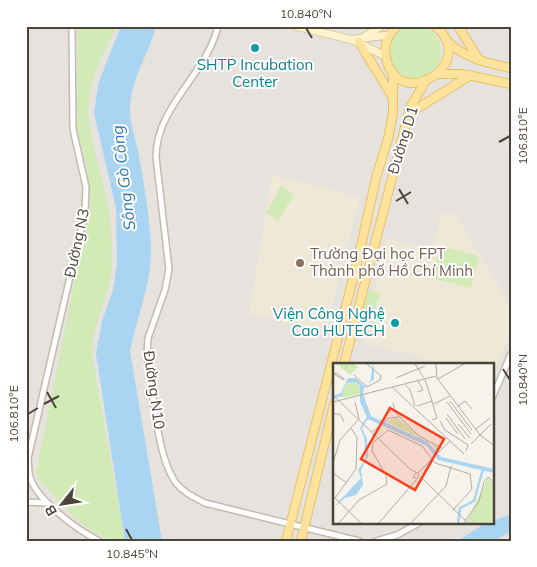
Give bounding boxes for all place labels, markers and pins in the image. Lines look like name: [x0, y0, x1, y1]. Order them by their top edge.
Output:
marker: SHTP Incubation Center: [249, 42, 261, 54]
place label: SHTP Incubation Center: [197, 55, 313, 91]
place label: Trường Đại học FPT Thành phố Hồ Chí Minh: [310, 244, 473, 280]
marker: Trường Đại học FPT Thành phố Hồ Chí Minh: [294, 257, 306, 269]
place label: Viện Công Nghệ Cao HUTECH: [273, 304, 385, 340]
marker: Viện Công Nghệ Cao HUTECH: [389, 317, 401, 329]

